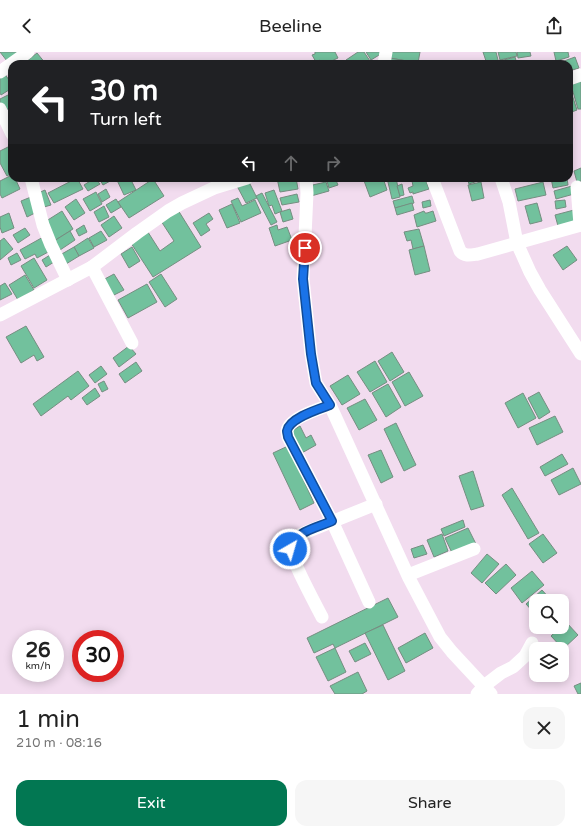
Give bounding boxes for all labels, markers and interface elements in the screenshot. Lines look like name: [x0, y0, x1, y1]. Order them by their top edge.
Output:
icon: back: [16, 15, 38, 37]
text: Beeline: [259, 15, 322, 37]
icon: share: [543, 15, 565, 37]
text: 30 m: [90, 74, 158, 108]
icon: left: [24, 76, 76, 128]
text: Turn left: [90, 108, 162, 130]
icon: left: [238, 152, 260, 174]
icon: ahead: [280, 152, 302, 174]
icon: right: [322, 152, 344, 174]
pin: [288, 231, 322, 265]
icon: arrive: [294, 237, 316, 259]
position arrow: [269, 528, 311, 570]
map controls: [529, 594, 569, 682]
button: search: [529, 594, 569, 634]
speed limit sign: 30: [72, 630, 124, 682]
text: 26: [25, 639, 51, 663]
button: layers: [529, 642, 569, 682]
text: km/h: [25, 660, 51, 672]
text: 1 min: [16, 705, 80, 734]
button: close: [523, 707, 565, 749]
text: 210 m · 08:16: [16, 735, 102, 751]
button: Exit: [16, 780, 287, 826]
button: Share: [295, 780, 565, 826]

